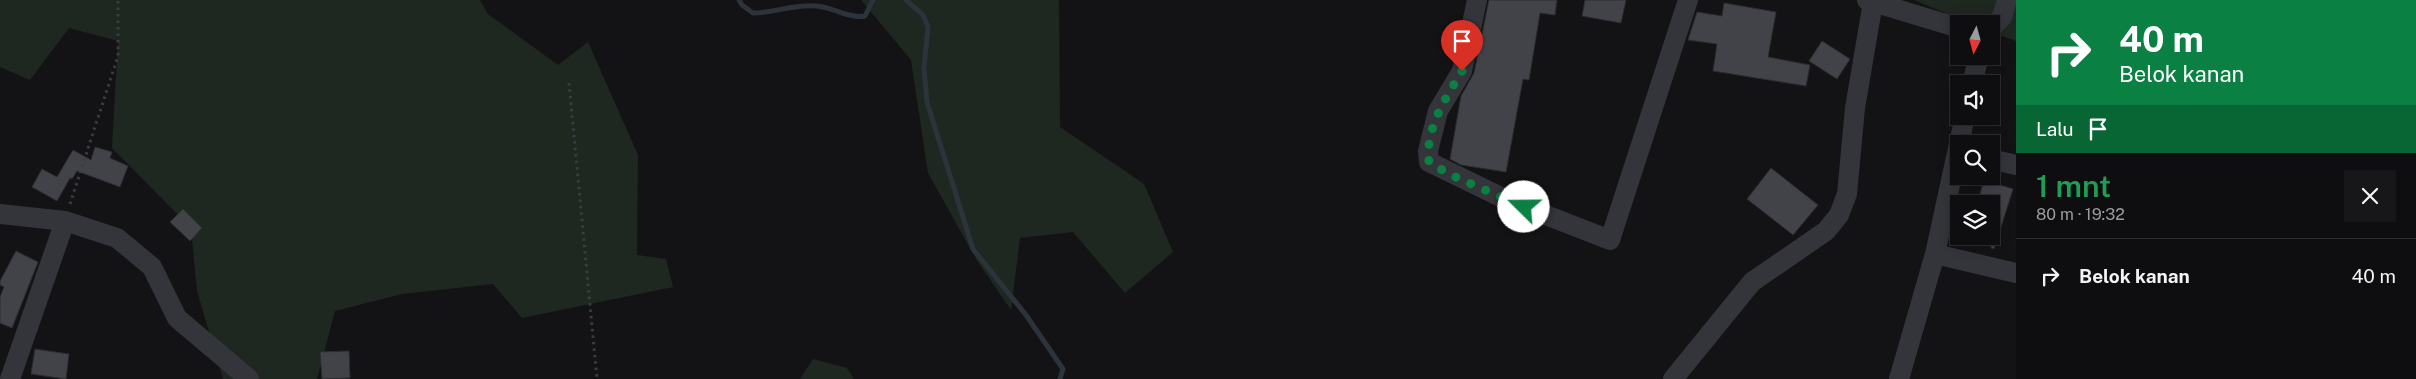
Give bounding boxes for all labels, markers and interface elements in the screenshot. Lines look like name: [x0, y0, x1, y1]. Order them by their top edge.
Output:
north arrow: [1950, 15, 2000, 65]
map controls: [1950, 15, 2000, 245]
text: 40 m: [2119, 19, 2204, 60]
pin: [1441, 20, 1483, 71]
icon: right: [2036, 20, 2101, 85]
icon: arrive: [1448, 27, 1476, 55]
text: Belok kanan: [2119, 61, 2244, 87]
button: sound: [1950, 75, 2000, 125]
icon: arrive: [2084, 115, 2112, 143]
text: Lalu: [2036, 118, 2074, 140]
button: search: [1950, 135, 2000, 185]
text: 1 mnt: [2036, 168, 2111, 204]
button: close: [2344, 170, 2396, 222]
position arrow: [1497, 180, 1549, 232]
button: layers: [1950, 195, 2000, 245]
text: 80 m · 19:32: [2036, 205, 2125, 224]
icon: right: [2036, 262, 2064, 290]
text: Belok kanan: [2079, 265, 2190, 287]
text: 40 m: [2351, 265, 2396, 287]

